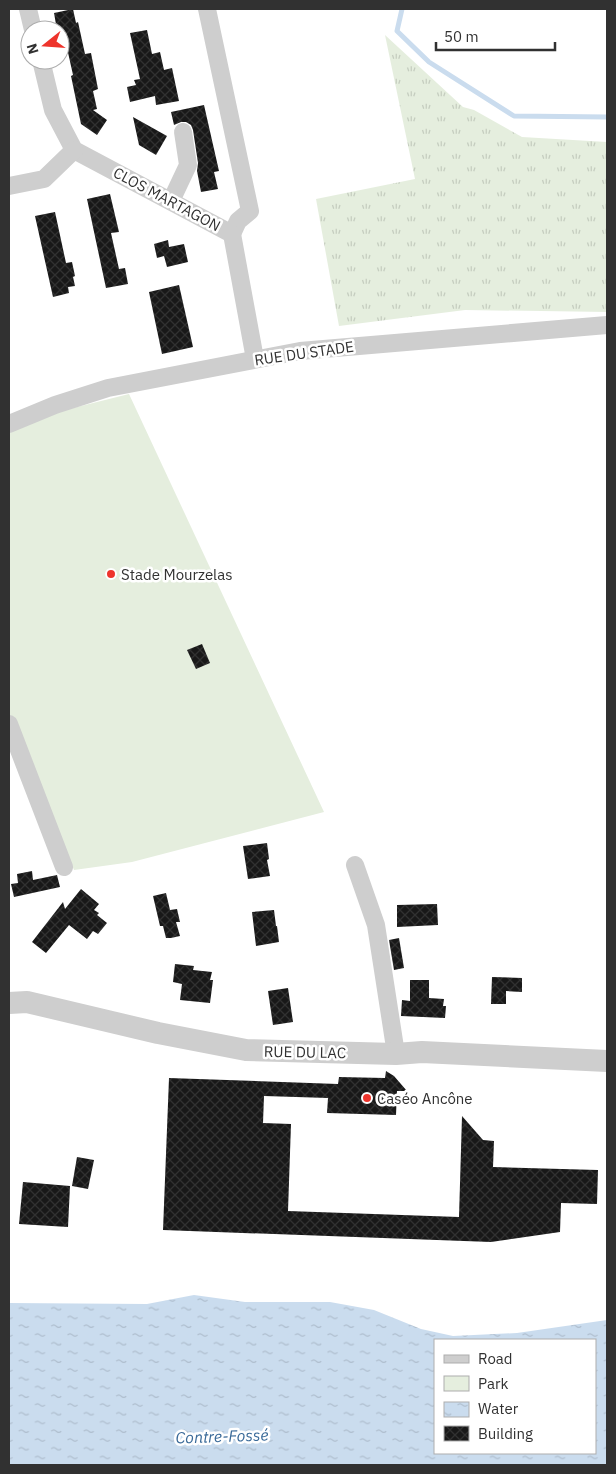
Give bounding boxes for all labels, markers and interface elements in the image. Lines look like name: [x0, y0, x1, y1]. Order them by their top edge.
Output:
north arrow: [20, 20, 70, 70]
scale bar: [436, 20, 555, 52]
text: 50 m: [444, 27, 479, 46]
text: N: [22, 41, 43, 56]
street label: CLOS MARTAGON: [110, 163, 224, 235]
street label: RUE DU STADE: [253, 337, 355, 369]
place label: Stade Mourzelas: [121, 565, 233, 584]
marker: Stade Mourzelas: [105, 568, 117, 580]
street label: RUE DU LAC: [264, 1042, 346, 1062]
place label: Caséo Ancône: [377, 1089, 473, 1108]
marker: Caséo Ancône: [361, 1092, 373, 1104]
legend: [434, 1339, 596, 1454]
text: Road: [478, 1349, 513, 1368]
text: Park: [478, 1374, 508, 1393]
text: Water: [478, 1399, 519, 1418]
water label: Contre-Fossé: [175, 1424, 269, 1448]
text: Building: [478, 1424, 533, 1443]

